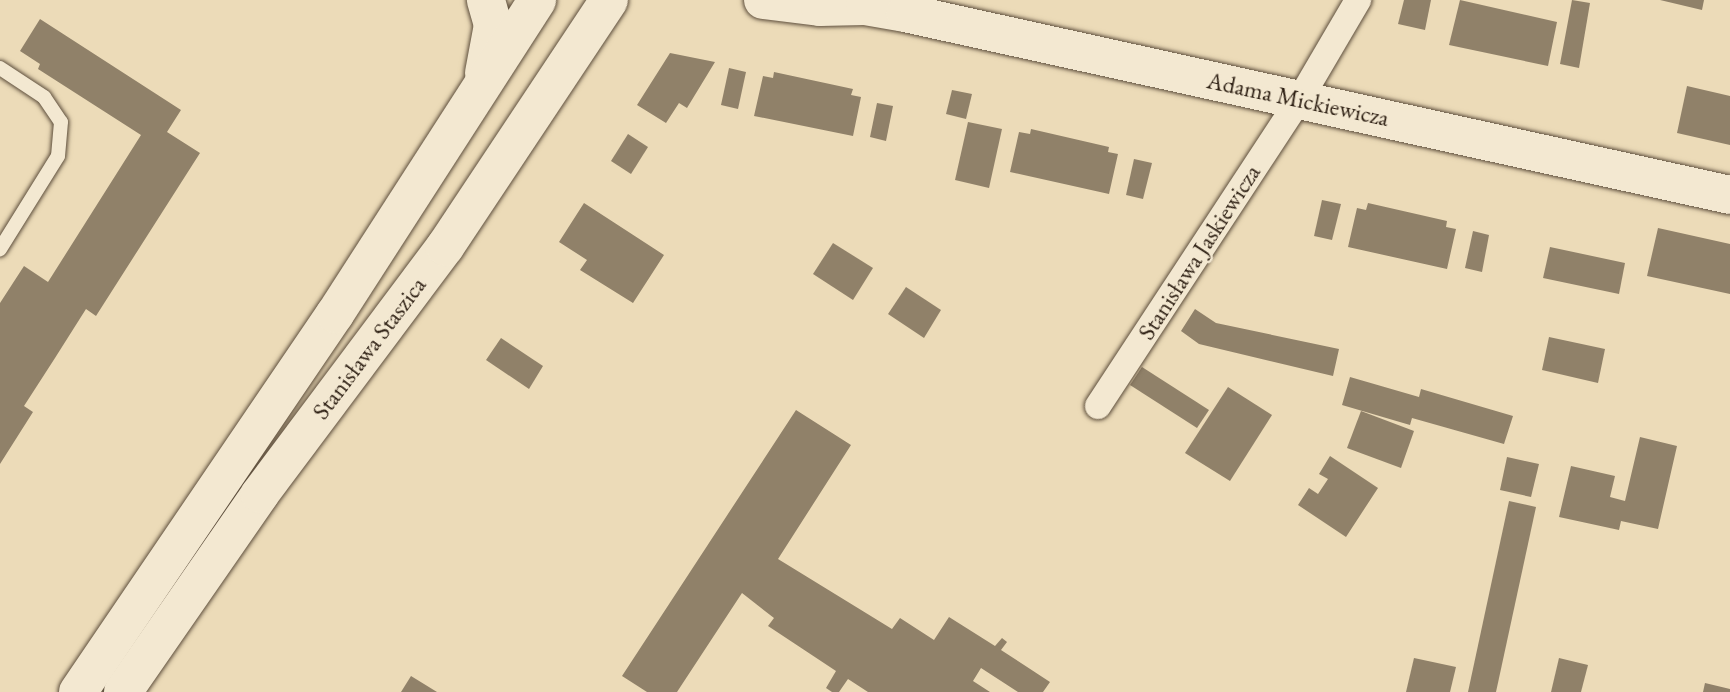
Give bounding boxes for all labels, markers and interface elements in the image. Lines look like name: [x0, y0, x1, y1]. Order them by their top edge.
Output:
street label: Adama Mickiewicza: [1204, 66, 1392, 132]
street label: Stanisława Jaskiewicza: [1132, 159, 1266, 345]
street label: Stanisława Staszica: [306, 271, 432, 425]

